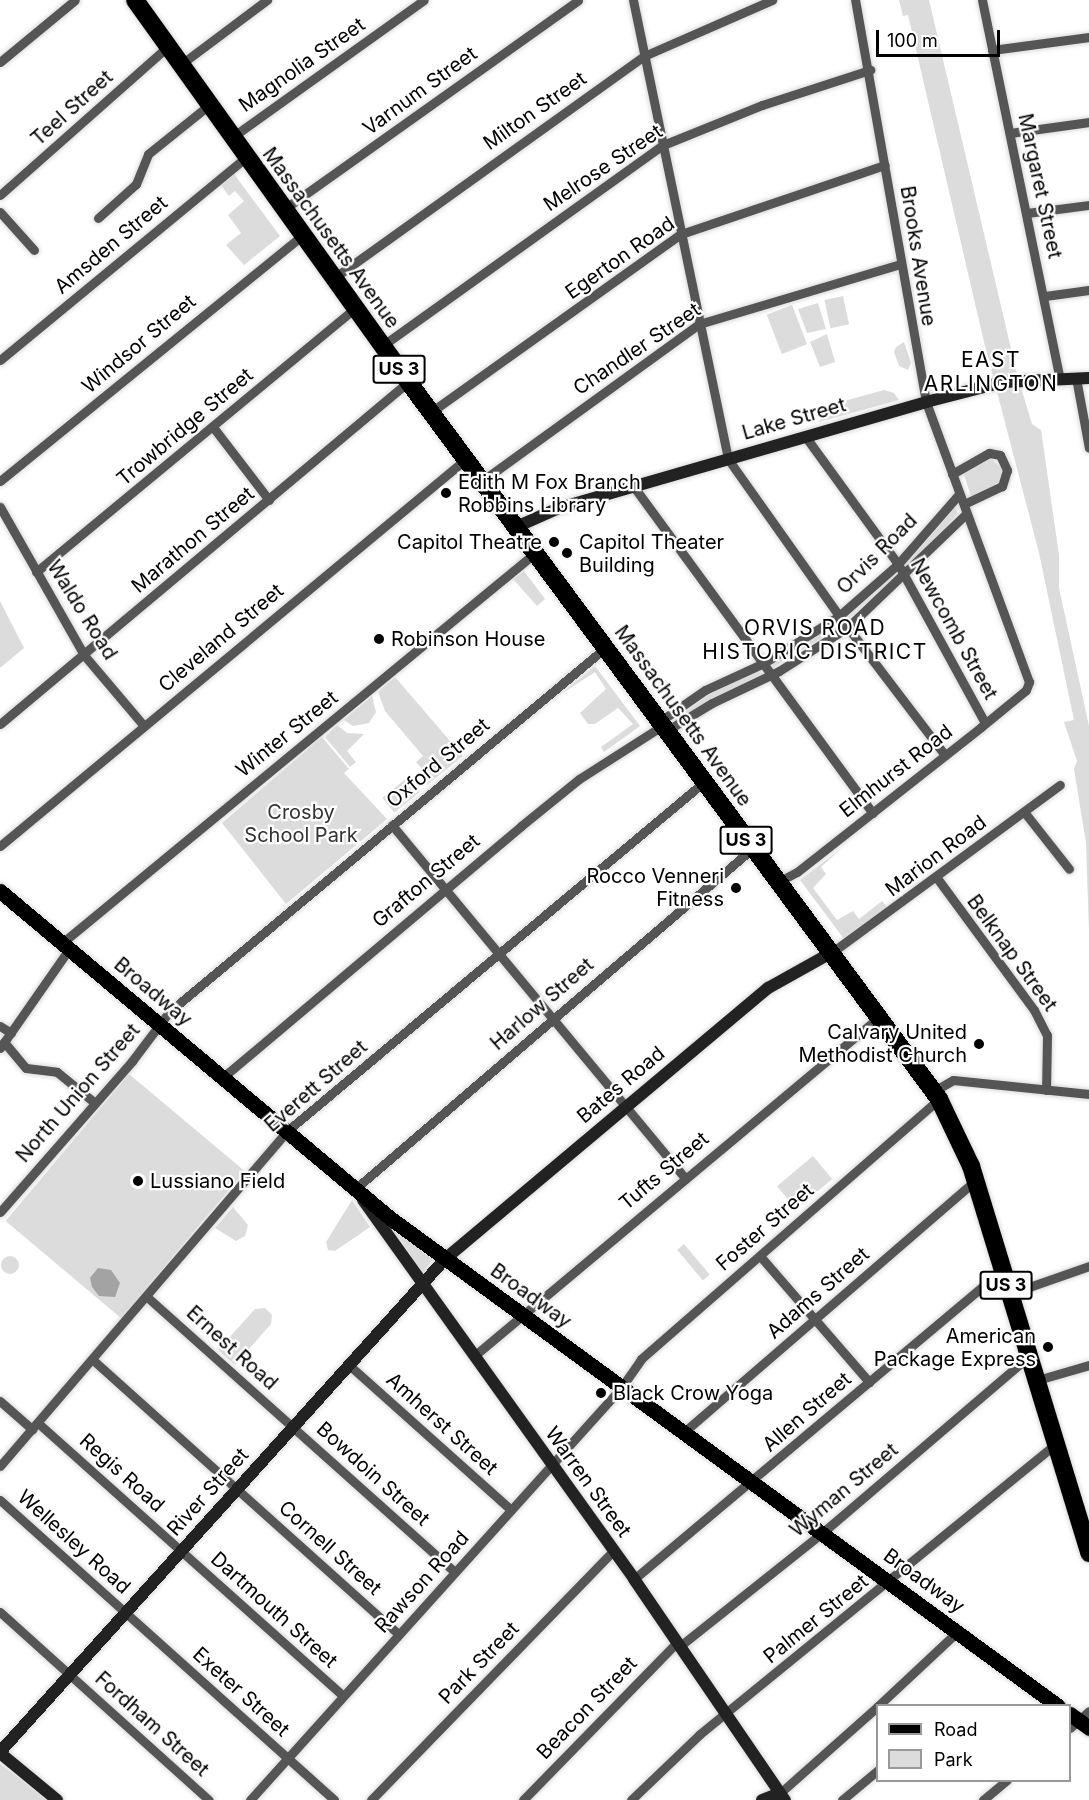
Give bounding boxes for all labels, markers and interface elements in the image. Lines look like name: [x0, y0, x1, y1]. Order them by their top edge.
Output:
street label: Magnolia Street: [234, 13, 370, 117]
scale bar: [879, 18, 1004, 56]
text: 100 m: [887, 30, 938, 51]
street label: Varnum Street: [358, 42, 482, 140]
street label: Teel Street: [26, 65, 118, 151]
street label: Milton Street: [479, 67, 591, 155]
street label: Margaret Street: [1013, 111, 1067, 261]
street label: Melrose Street: [539, 119, 667, 217]
street label: Massachusetts Avenue: [257, 143, 405, 333]
street label: Brooks Avenue: [895, 184, 941, 328]
street label: Amsden Street: [50, 191, 172, 299]
street label: Egerton Road: [561, 212, 679, 304]
street label: Windsor Street: [77, 290, 201, 398]
street label: Chandler Street: [569, 298, 705, 400]
district label: EAST ARLINGTON: [924, 347, 1058, 397]
road number: US 3: [372, 354, 426, 384]
street label: Trowbridge Street: [112, 363, 258, 491]
street label: Lake Street: [739, 393, 849, 445]
place label: Edith M Fox Branch Robbins Library: [458, 470, 641, 517]
street label: Marathon Street: [127, 482, 259, 598]
marker: Edith M Fox Branch Robbins Library: [439, 486, 453, 500]
street label: Orvis Road: [832, 509, 922, 599]
place label: Capitol Theatre: [397, 530, 542, 554]
place label: Capitol Theater Building: [579, 530, 724, 577]
marker: Capitol Theatre: [547, 535, 561, 549]
marker: Capitol Theater Building: [560, 546, 574, 560]
street label: Newcomb Street: [905, 554, 1003, 704]
street label: Waldo Road: [42, 556, 122, 664]
street label: Cleveland Street: [154, 579, 288, 697]
district label: ORVIS ROAD HISTORIC DISTRICT: [702, 615, 928, 665]
street label: Massachusetts Avenue: [609, 621, 757, 811]
place label: Robinson House: [391, 627, 545, 651]
marker: Robinson House: [372, 632, 386, 646]
street label: Winter Street: [231, 686, 343, 782]
street label: Oxford Street: [382, 713, 494, 813]
street label: Elmhurst Road: [835, 720, 957, 822]
park label: Crosby School Park: [244, 801, 358, 848]
street label: Marion Road: [881, 810, 991, 902]
road number: US 3: [719, 825, 773, 855]
street label: Grafton Street: [367, 829, 485, 933]
place label: Rocco Venneri Fitness: [587, 864, 724, 911]
marker: Rocco Venneri Fitness: [729, 881, 743, 895]
street label: Belknap Street: [962, 890, 1062, 1016]
street label: Broadway: [109, 952, 197, 1032]
street label: Harlow Street: [486, 953, 598, 1055]
street label: North Union Street: [11, 1019, 145, 1167]
place label: Calvary United Methodist Church: [798, 1020, 967, 1067]
street label: Everett Street: [260, 1035, 372, 1137]
marker: Calvary United Methodist Church: [972, 1037, 986, 1051]
street label: Bates Road: [572, 1041, 670, 1129]
street label: Tufts Street: [615, 1127, 713, 1215]
place label: Lussiano Field: [150, 1169, 285, 1193]
marker: Lussiano Field: [131, 1174, 145, 1188]
street label: Foster Street: [711, 1178, 819, 1276]
street label: Adams Street: [762, 1242, 874, 1344]
street label: Broadway: [486, 1259, 576, 1333]
road number: US 3: [979, 1270, 1033, 1300]
street label: Ernest Road: [181, 1301, 283, 1395]
place label: American Package Express: [874, 1324, 1036, 1371]
marker: American Package Express: [1041, 1340, 1055, 1354]
street label: Allen Street: [758, 1367, 856, 1457]
street label: Amherst Street: [381, 1368, 503, 1480]
place label: Black Crow Yoga: [613, 1381, 773, 1405]
marker: Black Crow Yoga: [594, 1386, 608, 1400]
street label: Bowdoin Street: [312, 1417, 434, 1531]
street label: Warren Street: [540, 1422, 636, 1542]
street label: Regis Road: [75, 1429, 169, 1517]
street label: Wyman Street: [785, 1438, 903, 1542]
street label: River Street: [162, 1443, 254, 1541]
street label: Wellesley Road: [13, 1485, 135, 1599]
street label: Cornell Street: [274, 1496, 386, 1600]
street label: Rawson Road: [370, 1526, 474, 1638]
street label: Broadway: [879, 1544, 969, 1618]
street label: Dartmouth Street: [206, 1547, 342, 1673]
street label: Palmer Street: [759, 1570, 873, 1668]
street label: Park Street: [434, 1617, 524, 1709]
street label: Exeter Street: [188, 1642, 294, 1742]
street label: Beacon Street: [532, 1652, 642, 1764]
street label: Fordham Street: [90, 1667, 214, 1781]
legend: [876, 1704, 1071, 1782]
text: Road: [934, 1719, 977, 1740]
text: Park: [934, 1749, 973, 1770]

